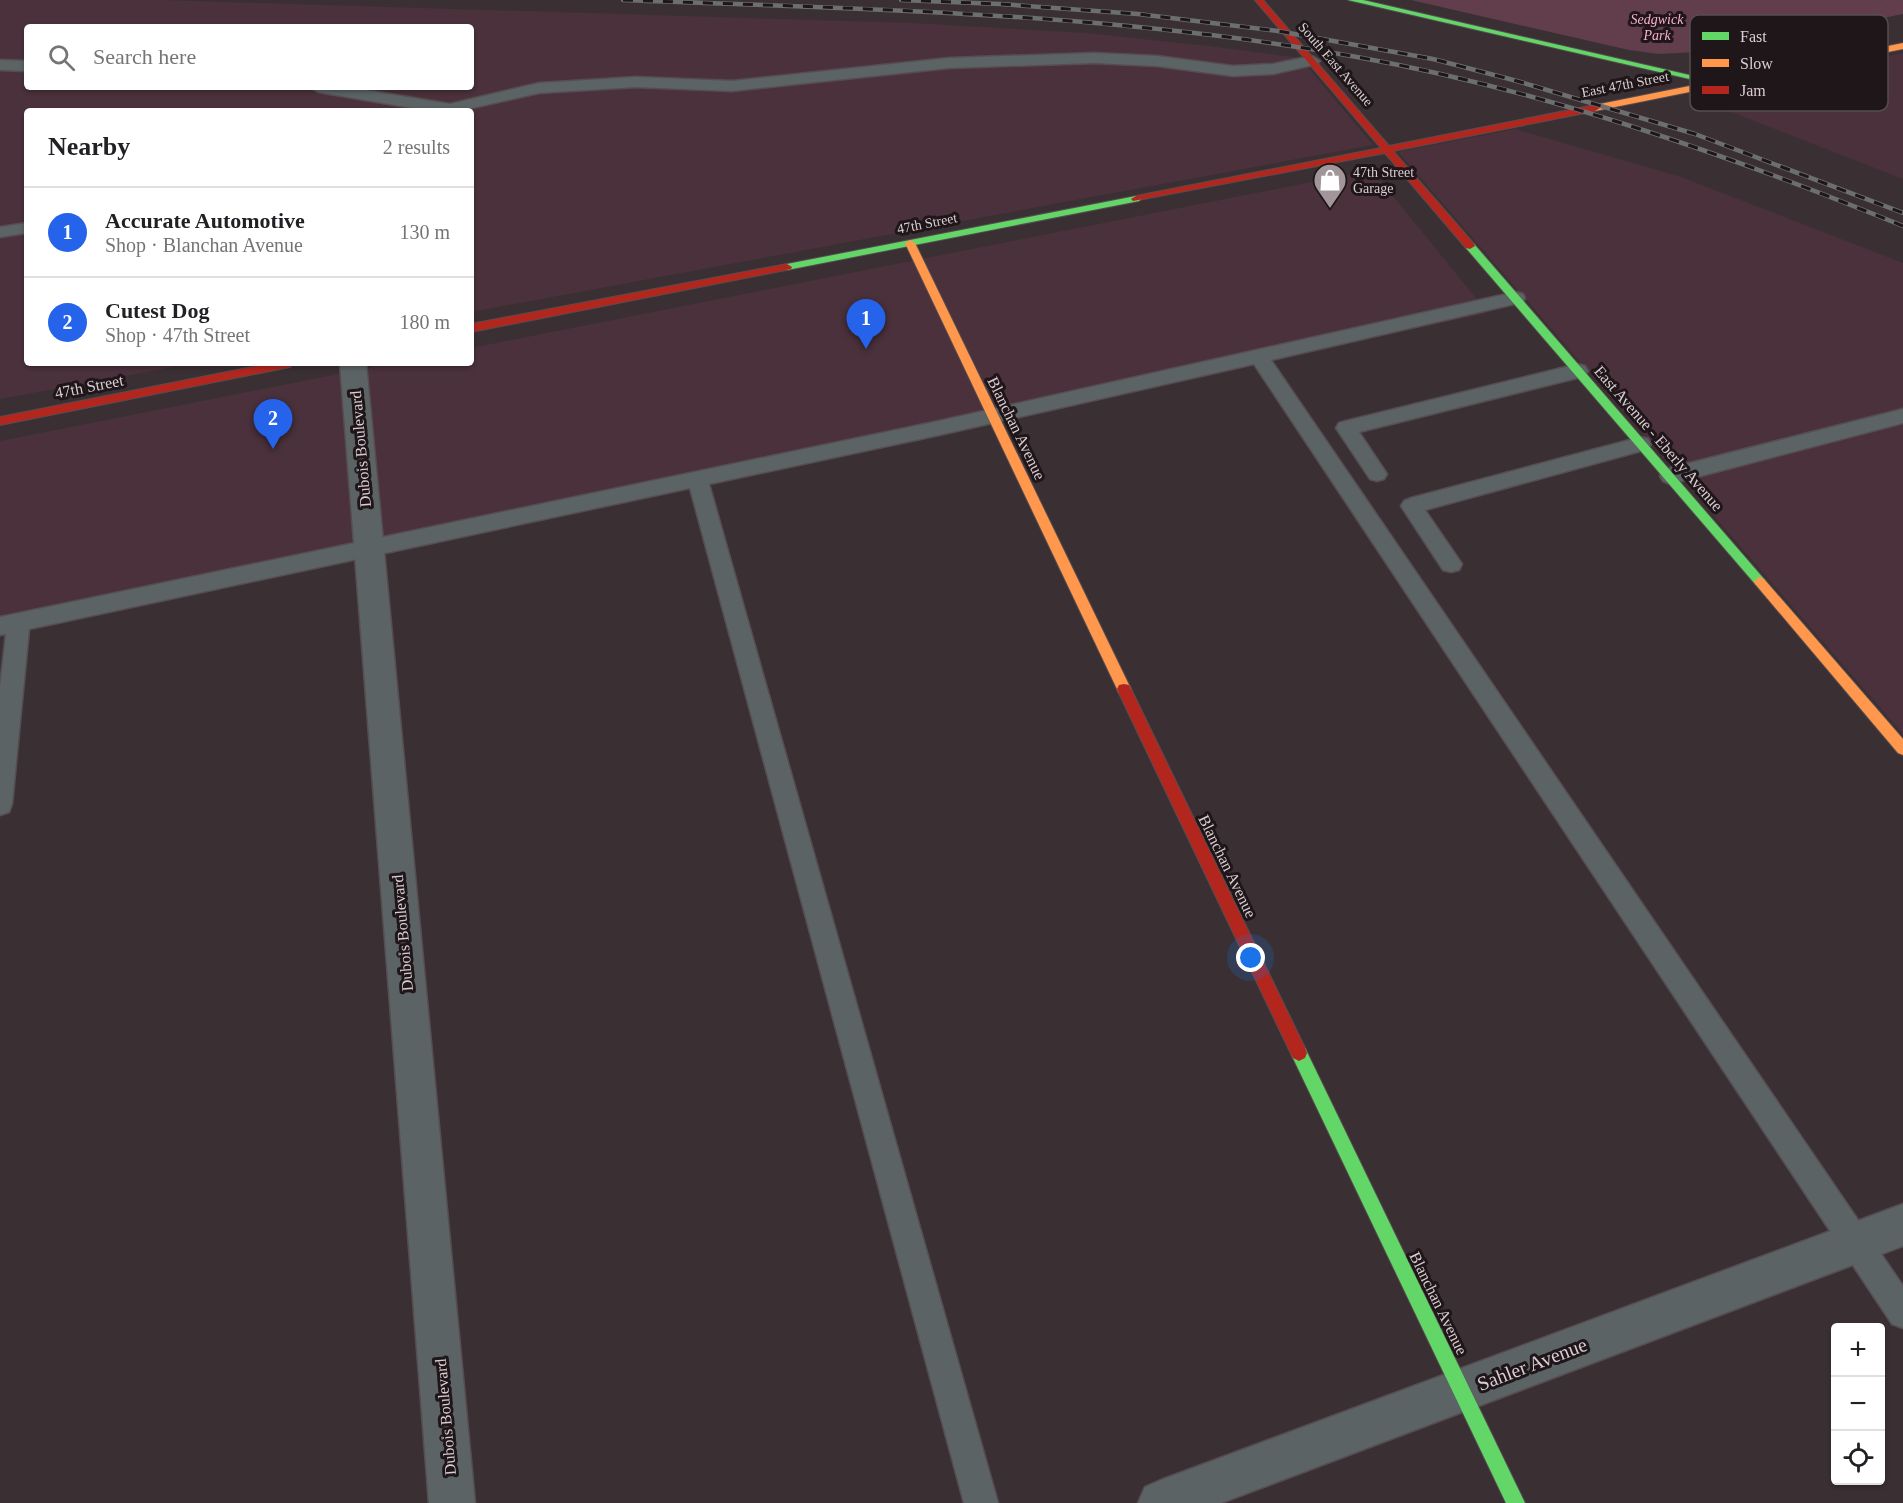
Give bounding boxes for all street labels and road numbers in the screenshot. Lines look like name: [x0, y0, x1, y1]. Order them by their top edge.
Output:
street label: South East Avenue: [1295, 20, 1376, 109]
street label: East 47th Street: [1580, 69, 1670, 100]
street label: 47th Street: [896, 210, 959, 237]
street label: East Avenue - Eberly Avenue: [1590, 362, 1726, 515]
street label: 47th Street: [53, 371, 126, 401]
street label: Blanchan Avenue: [984, 374, 1049, 482]
street label: Dubois Boulevard: [347, 390, 374, 508]
street label: Blanchan Avenue: [1195, 812, 1260, 920]
street label: Dubois Boulevard: [389, 874, 416, 992]
street label: Blanchan Avenue: [1406, 1249, 1471, 1357]
street label: Sahler Avenue: [1474, 1333, 1590, 1395]
street label: Dubois Boulevard: [432, 1358, 459, 1476]

